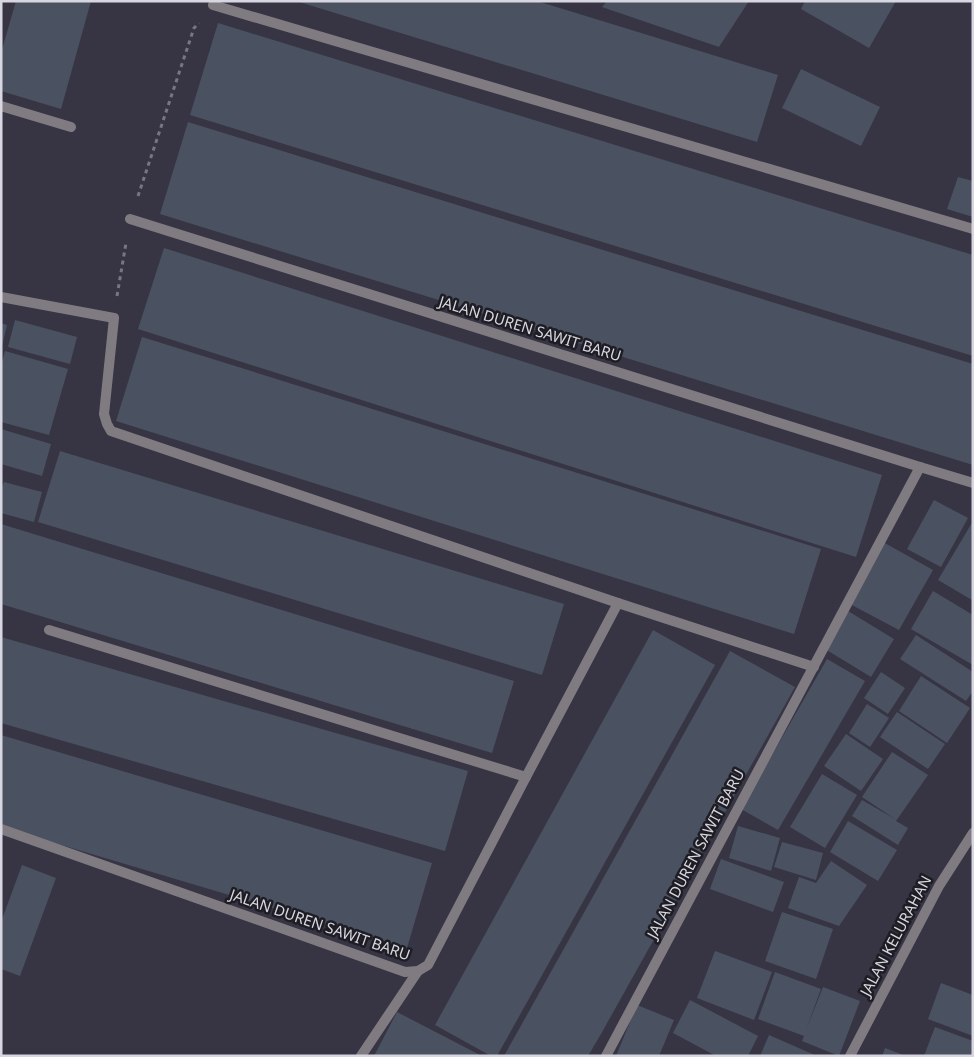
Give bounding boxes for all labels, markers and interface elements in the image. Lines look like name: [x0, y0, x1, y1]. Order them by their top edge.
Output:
street label: JALAN DUREN SAWIT BARU: [435, 290, 624, 365]
street label: JALAN DUREN SAWIT BARU: [641, 765, 748, 944]
street label: JALAN KELURAHAN: [854, 872, 935, 1001]
street label: JALAN DUREN SAWIT BARU: [226, 883, 413, 964]

